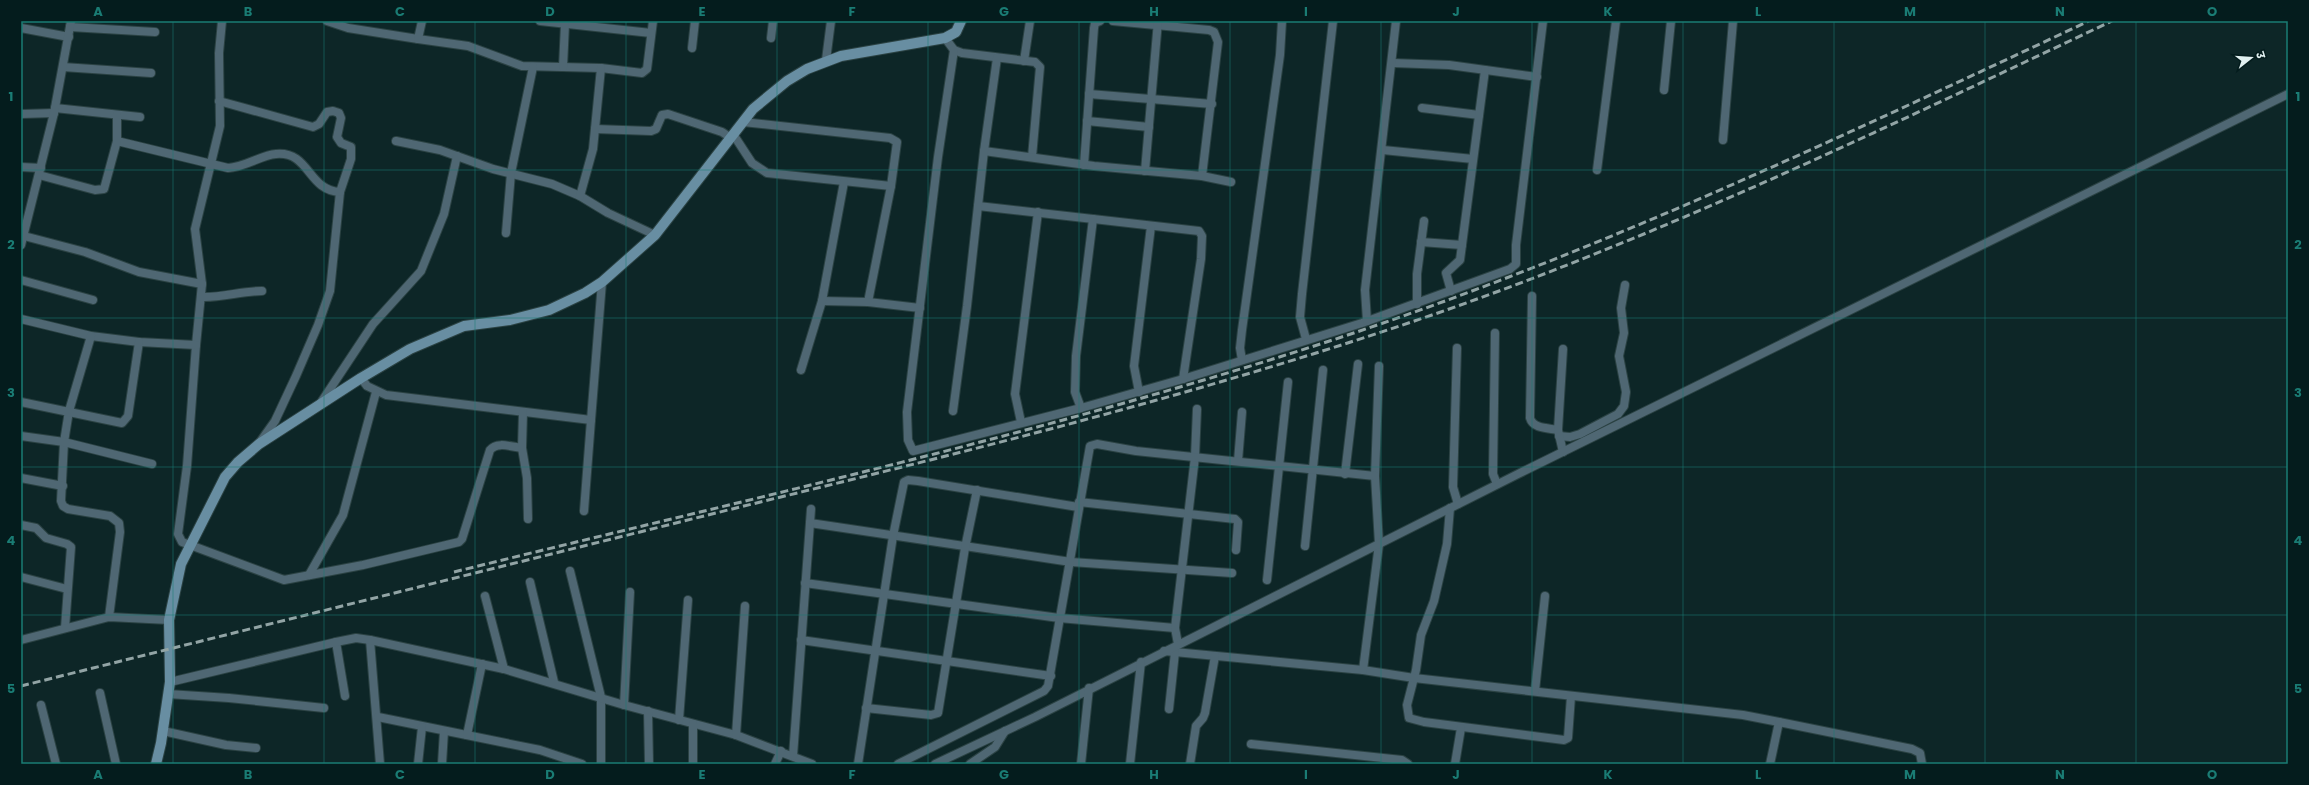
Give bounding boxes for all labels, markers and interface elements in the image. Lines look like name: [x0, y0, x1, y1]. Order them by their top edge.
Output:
text: A: [93, 2, 103, 21]
text: B: [244, 2, 253, 21]
text: C: [395, 2, 405, 21]
text: D: [545, 2, 555, 21]
text: E: [698, 2, 706, 21]
text: F: [848, 2, 856, 21]
text: G: [999, 2, 1009, 21]
text: H: [1149, 2, 1159, 21]
text: I: [1304, 2, 1308, 21]
text: J: [1452, 2, 1460, 21]
text: K: [1603, 2, 1613, 21]
text: L: [1755, 2, 1761, 21]
text: M: [1904, 2, 1916, 21]
text: N: [2055, 2, 2065, 21]
text: O: [2207, 2, 2217, 21]
north arrow: [2231, 38, 2271, 78]
text: उ: [2252, 49, 2269, 61]
text: 1: [9, 87, 13, 106]
text: 1: [2296, 87, 2300, 106]
text: 2: [7, 235, 15, 254]
text: 2: [2294, 235, 2302, 254]
text: 3: [7, 383, 15, 402]
text: 3: [2294, 383, 2302, 402]
text: 4: [7, 531, 16, 550]
text: 4: [2294, 531, 2303, 550]
text: 5: [7, 679, 15, 698]
text: 5: [2294, 679, 2302, 698]
text: A: [93, 765, 103, 784]
text: B: [244, 765, 253, 784]
text: C: [395, 765, 405, 784]
text: D: [545, 765, 555, 784]
text: E: [698, 765, 706, 784]
text: F: [848, 765, 856, 784]
text: G: [999, 765, 1009, 784]
text: H: [1149, 765, 1159, 784]
text: I: [1304, 765, 1308, 784]
text: J: [1452, 765, 1460, 784]
text: K: [1603, 765, 1613, 784]
text: L: [1755, 765, 1761, 784]
text: M: [1904, 765, 1916, 784]
text: N: [2055, 765, 2065, 784]
text: O: [2207, 765, 2217, 784]

